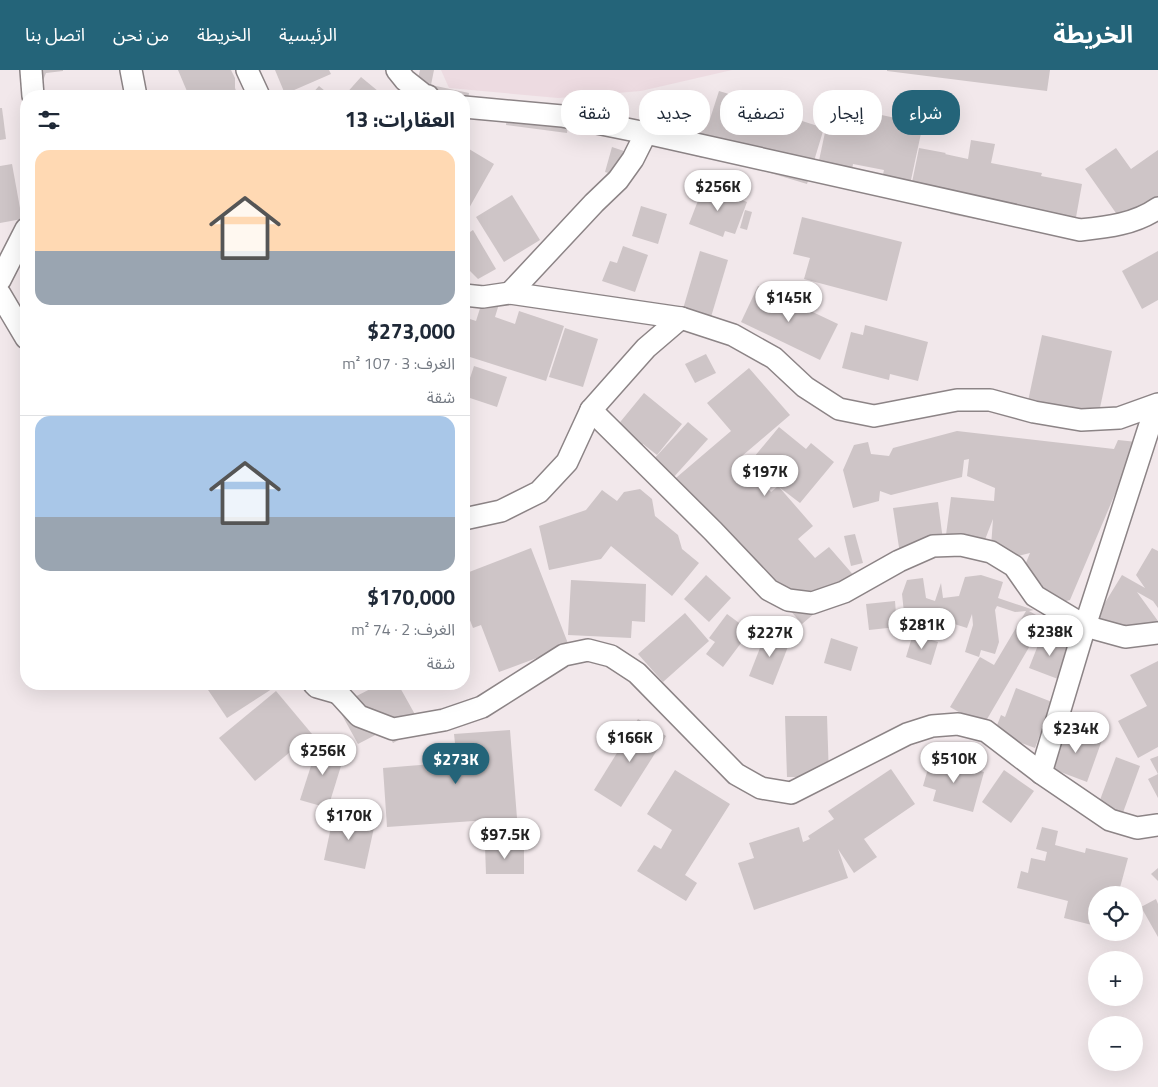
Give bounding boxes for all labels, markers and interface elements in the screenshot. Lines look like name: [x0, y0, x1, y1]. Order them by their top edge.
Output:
text: الخريطة: [1053, 16, 1133, 52]
text: اتصل بنا: [25, 21, 85, 48]
text: من نحن: [113, 21, 169, 48]
text: الخريطة: [197, 21, 251, 48]
text: الرئيسية: [279, 21, 337, 48]
chip: شقة: [561, 90, 629, 135]
chip: جديد: [639, 90, 710, 135]
chip: تصفية: [720, 90, 803, 135]
chip: إيجار: [813, 90, 882, 135]
chip: شراء: [892, 90, 960, 135]
text: العقارات: 13: [345, 103, 455, 135]
icon: filters: [35, 106, 63, 134]
pin: $256K: [683, 170, 753, 212]
text: $256K: [695, 174, 741, 198]
icon: home: [200, 183, 290, 273]
pin: $145K: [754, 280, 824, 323]
text: $145K: [766, 285, 812, 309]
text: $273,000: [367, 315, 455, 347]
text: الغرف: 3 · 107 m²: [342, 351, 455, 375]
text: شقة: [427, 385, 455, 409]
icon: home: [200, 448, 290, 538]
pin: $197K: [730, 454, 800, 497]
text: $197K: [742, 459, 788, 483]
text: $170,000: [367, 581, 455, 613]
pin: $281K: [887, 608, 957, 650]
text: $281K: [899, 612, 945, 636]
pin: $238K: [1015, 614, 1085, 657]
pin: $227K: [735, 616, 805, 658]
text: الغرف: 2 · 74 m²: [351, 617, 455, 641]
text: $238K: [1027, 619, 1073, 643]
text: $227K: [747, 620, 793, 644]
text: شقة: [427, 651, 455, 675]
pin: $234K: [1041, 712, 1111, 754]
text: $234K: [1053, 716, 1099, 740]
pin: $166K: [595, 720, 665, 763]
text: $166K: [607, 725, 653, 749]
pin: $256K: [288, 734, 358, 776]
text: $256K: [300, 738, 346, 762]
pin: $273K: [421, 742, 491, 785]
pin: $510K: [919, 742, 989, 784]
text: $510K: [931, 746, 977, 770]
text: $273K: [433, 747, 479, 771]
pin: $170K: [314, 798, 384, 841]
text: $170K: [326, 803, 372, 827]
pin: $97.5K: [464, 818, 546, 860]
text: $97.5K: [480, 822, 530, 846]
map controls: [1088, 886, 1143, 1071]
button: locate: [1088, 886, 1143, 941]
button: +: [1088, 951, 1143, 1006]
button: −: [1088, 1016, 1143, 1071]

